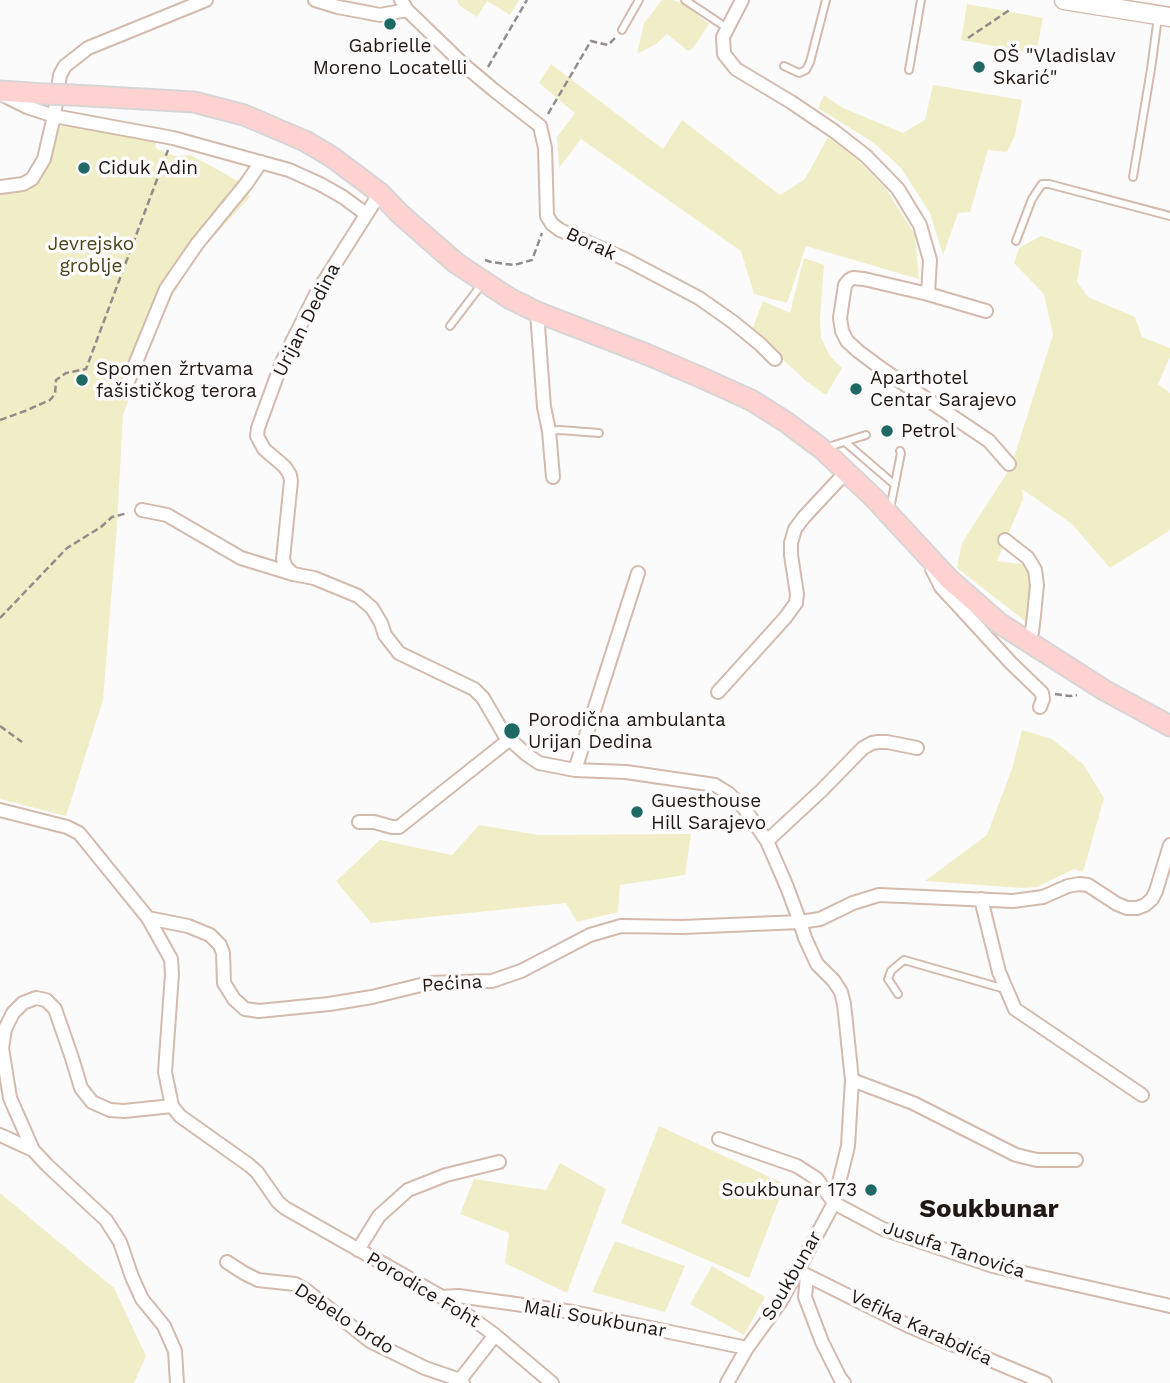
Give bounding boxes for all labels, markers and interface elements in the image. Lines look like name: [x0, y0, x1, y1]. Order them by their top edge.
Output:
marker: Gabrielle Moreno Locatelli: [382, 16, 398, 32]
place label: Gabrielle Moreno Locatelli: [313, 35, 467, 79]
place label: OŠ "Vladislav Skarić": [993, 45, 1116, 89]
marker: OŠ "Vladislav Skarić": [971, 59, 987, 75]
place label: Ciduk Adin: [98, 157, 198, 179]
marker: Ciduk Adin: [76, 160, 92, 176]
street label: Borak: [562, 223, 620, 265]
park label: Jevrejsko groblje: [48, 233, 134, 277]
street label: Urijan Dedina: [269, 259, 345, 381]
place label: Spomen žrtvama fašističkog terora: [96, 358, 257, 402]
place label: Aparthotel Centar Sarajevo: [870, 367, 1017, 411]
marker: Spomen žrtvama fašističkog terora: [74, 372, 90, 388]
marker: Aparthotel Centar Sarajevo: [848, 381, 864, 397]
place label: Petrol: [901, 420, 956, 442]
marker: Petrol: [879, 423, 895, 439]
place label: Porodična ambulanta Urijan Dedina: [528, 709, 726, 753]
marker: Porodična ambulanta Urijan Dedina: [502, 721, 522, 741]
place label: Guesthouse Hill Sarajevo: [651, 790, 766, 834]
marker: Guesthouse Hill Sarajevo: [629, 804, 645, 820]
street label: Pećina: [421, 971, 483, 997]
place label: Soukbunar 173: [721, 1179, 857, 1201]
marker: Soukbunar 173: [863, 1182, 879, 1198]
district label: Soukbunar: [919, 1193, 1059, 1225]
street label: Jusufa Tanovića: [880, 1216, 1028, 1284]
street label: Soukbunar: [757, 1227, 827, 1325]
street label: Porodice Foht: [362, 1247, 484, 1333]
street label: Debelo brdo: [290, 1278, 398, 1360]
street label: Vefika Karabdića: [846, 1285, 996, 1371]
street label: Mali Soukbunar: [522, 1295, 668, 1343]

